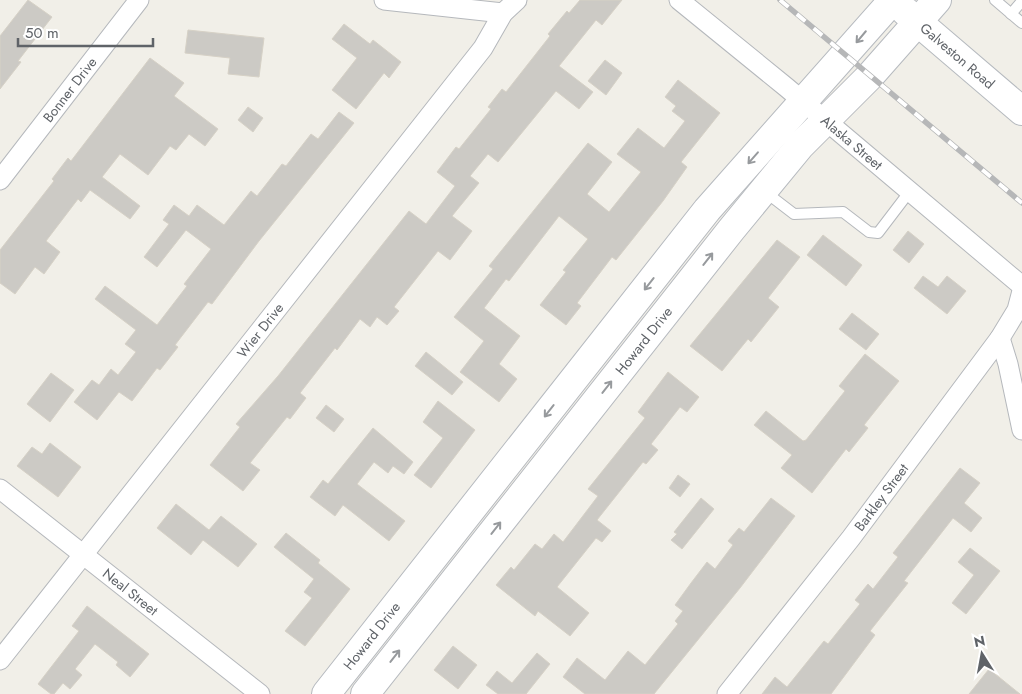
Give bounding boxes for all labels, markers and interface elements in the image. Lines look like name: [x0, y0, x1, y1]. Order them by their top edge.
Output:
scale bar: [18, 15, 152, 47]
street label: Galveston Road: [916, 18, 999, 93]
text: 50 m: [25, 22, 59, 44]
one-way arrow: [855, 31, 867, 44]
street label: Bonner Drive: [38, 53, 101, 127]
street label: Alaska Street: [817, 111, 888, 175]
one-way arrow: [747, 152, 758, 165]
one-way arrow: [702, 253, 713, 266]
one-way arrow: [644, 277, 655, 290]
street label: Wier Drive: [232, 299, 288, 362]
street label: Howard Drive: [610, 302, 677, 379]
one-way arrow: [602, 381, 613, 394]
one-way arrow: [543, 404, 554, 417]
street label: Barkley Street: [850, 459, 913, 535]
one-way arrow: [490, 522, 501, 535]
street label: Neal Street: [98, 564, 163, 620]
street label: Howard Drive: [339, 598, 405, 674]
north arrow: [957, 629, 1007, 679]
text: N: [972, 630, 987, 652]
one-way arrow: [390, 649, 400, 663]

